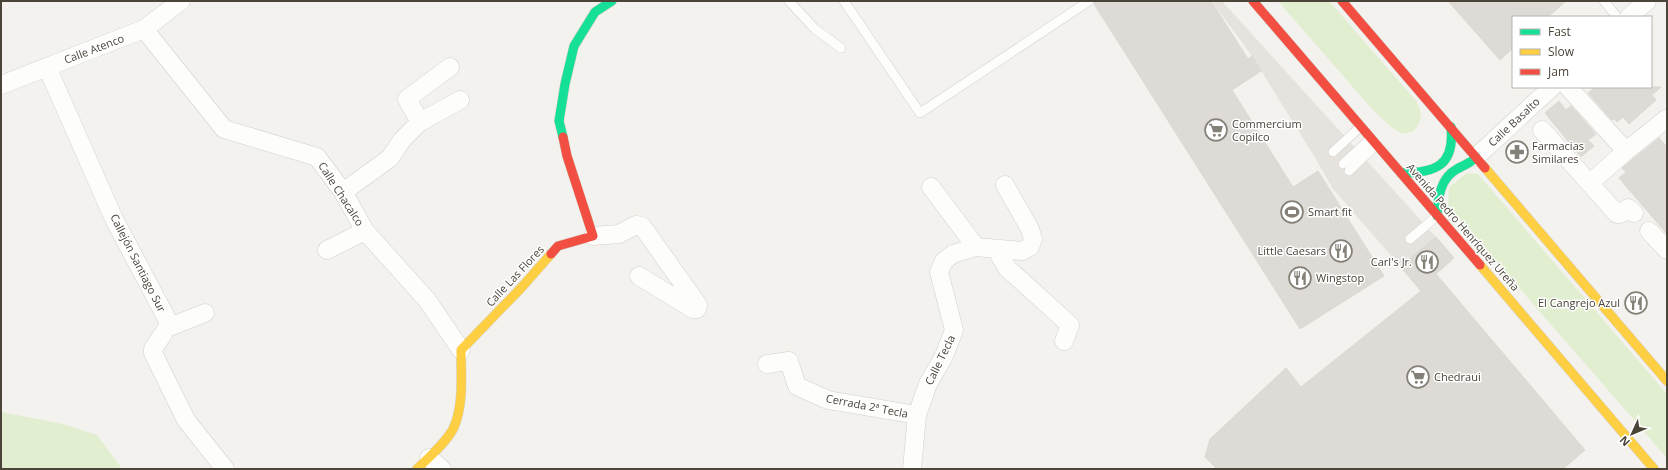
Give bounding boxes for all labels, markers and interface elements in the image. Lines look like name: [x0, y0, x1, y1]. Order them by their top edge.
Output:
legend: [1512, 16, 1652, 88]
text: Fast: [1548, 23, 1571, 40]
street label: Calle Atenco: [62, 30, 126, 67]
text: Slow: [1548, 43, 1575, 60]
text: Jam: [1547, 63, 1569, 80]
street label: Calle Basalto: [1485, 94, 1543, 149]
place label: Commercium Copilco: [1232, 116, 1302, 144]
supermarket icon: Commercium Copilco: [1203, 117, 1229, 143]
place label: Farmacias Similares: [1532, 138, 1584, 166]
pharmacy icon: Farmacias Similares: [1504, 139, 1530, 165]
street label: Calle Chacalco: [315, 159, 368, 229]
street label: Avenida Pedro Henríquez Ureña: [1404, 160, 1523, 294]
sports icon: Smart fit: [1279, 199, 1305, 225]
place label: Smart fit: [1308, 204, 1352, 219]
street label: Callejón Santiago Sur: [107, 211, 170, 315]
restaurant icon: Little Caesars: [1328, 238, 1354, 264]
street label: Calle Las Flores: [482, 242, 547, 310]
place label: Little Caesars: [1258, 243, 1326, 258]
restaurant icon: Carl's Jr.: [1414, 249, 1440, 275]
place label: Carl's Jr.: [1371, 254, 1412, 269]
restaurant icon: Wingstop: [1287, 265, 1313, 291]
place label: Wingstop: [1316, 270, 1364, 285]
restaurant icon: El Cangrejo Azul: [1623, 290, 1649, 316]
place label: El Cangrejo Azul: [1538, 295, 1620, 310]
street label: Calle Tecla: [921, 332, 958, 387]
supermarket icon: Chedraui: [1405, 364, 1431, 390]
place label: Chedraui: [1434, 369, 1481, 384]
street label: Cerrada 2ª Tecla: [825, 390, 909, 421]
north arrow: [1612, 414, 1652, 454]
text: N: [1616, 433, 1633, 450]

